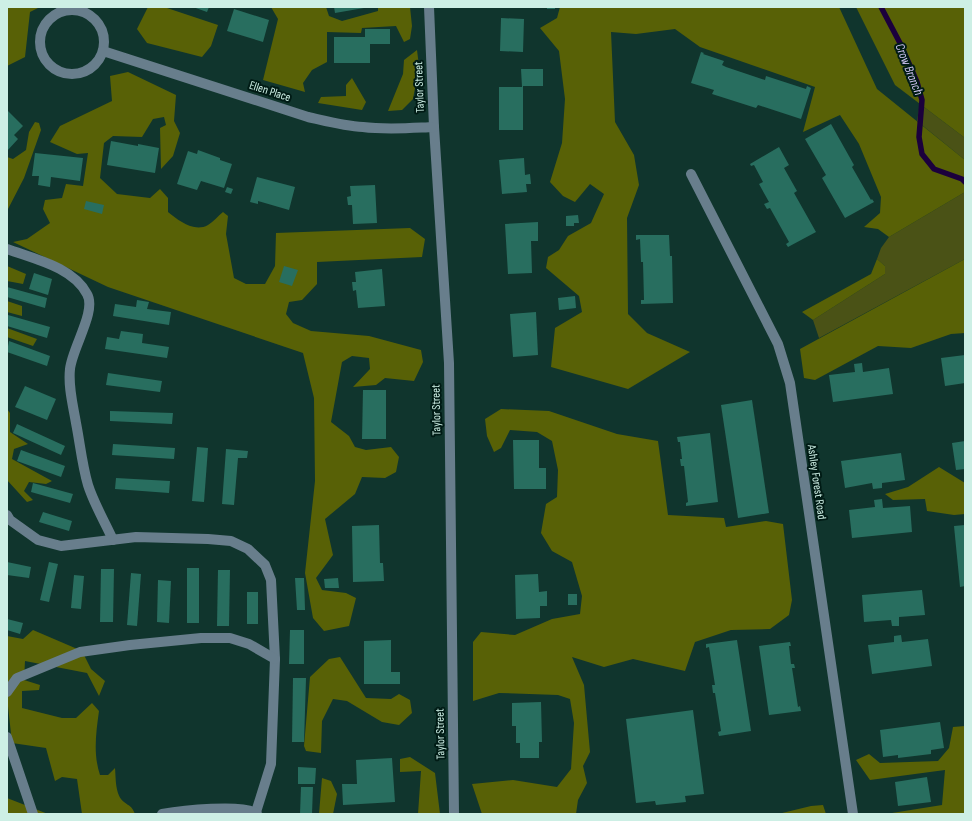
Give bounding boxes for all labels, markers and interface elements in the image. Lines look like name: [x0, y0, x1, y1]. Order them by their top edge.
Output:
water label: Crow Branch: [891, 41, 927, 98]
street label: Taylor Street: [411, 61, 428, 113]
street label: Ellen Place: [247, 78, 293, 105]
street label: Taylor Street: [429, 384, 444, 436]
street label: Ashley Forest Road: [804, 443, 829, 520]
street label: Taylor Street: [433, 708, 448, 760]

